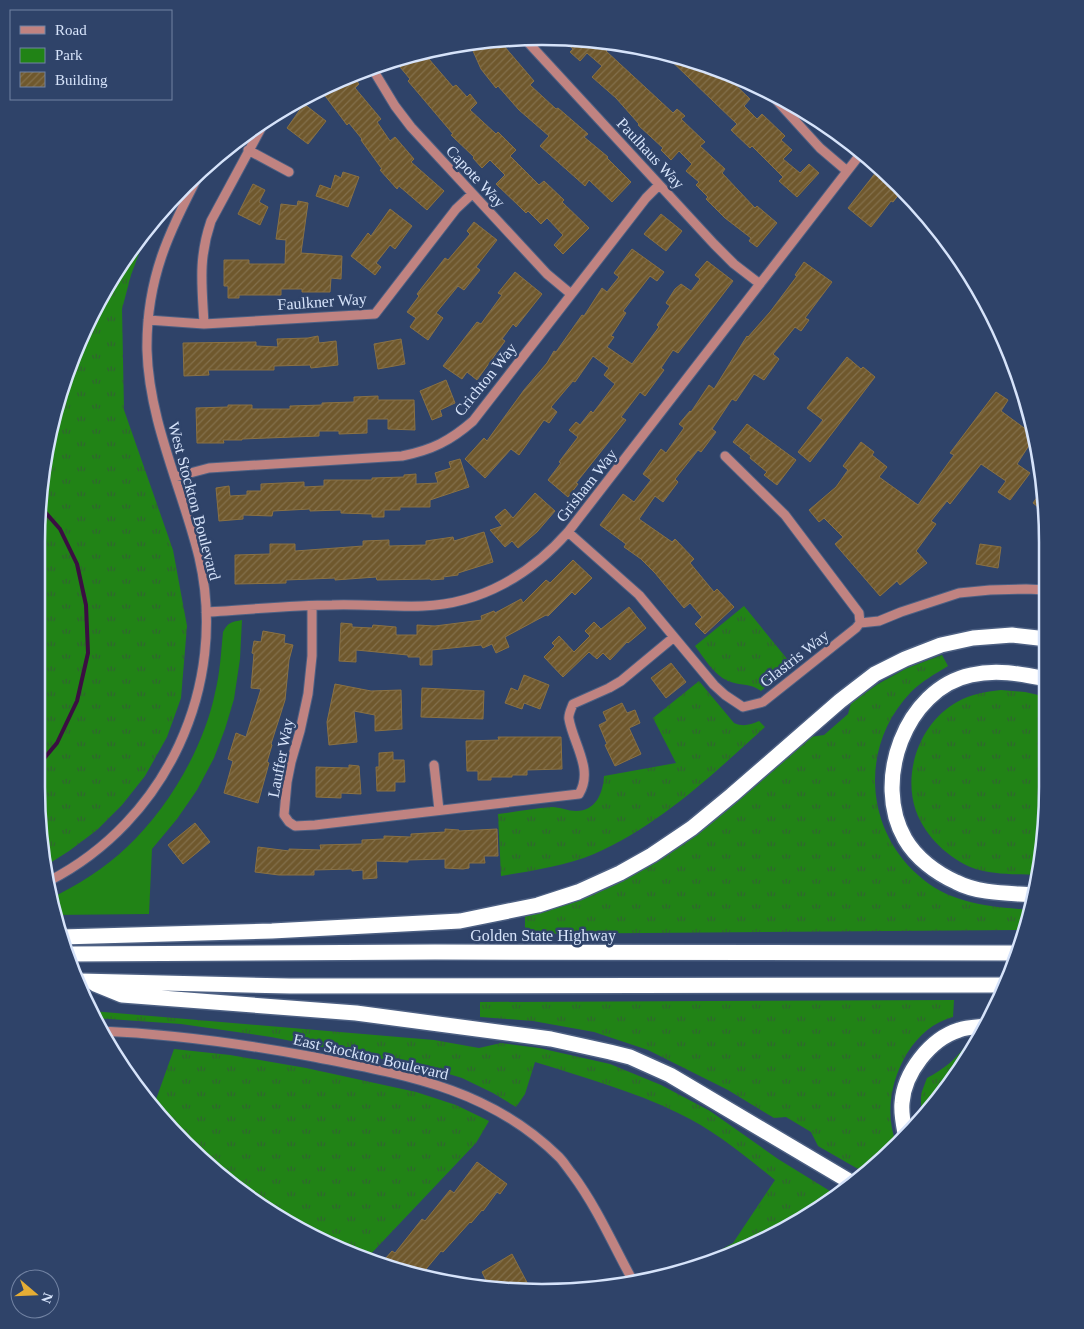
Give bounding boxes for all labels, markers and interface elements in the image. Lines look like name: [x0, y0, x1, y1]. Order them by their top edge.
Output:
legend: [10, 10, 172, 100]
text: Road: [55, 22, 87, 38]
text: Park: [55, 47, 83, 63]
text: Building: [55, 72, 108, 88]
street label: Paulhaus Way: [613, 114, 688, 193]
street label: Capote Way: [442, 142, 508, 211]
street label: Faulkner Way: [277, 290, 367, 314]
street label: Crichton Way: [451, 340, 521, 420]
street label: West Stockton Boulevard: [165, 420, 224, 582]
street label: Grisham Way: [553, 446, 621, 526]
street label: Glastris Way: [757, 626, 833, 691]
street label: Lauffer Way: [264, 717, 297, 799]
street label: Golden State Highway: [470, 927, 616, 945]
street label: East Stockton Boulevard: [291, 1030, 450, 1083]
north arrow: [10, 1269, 60, 1319]
text: N: [38, 1291, 56, 1305]

